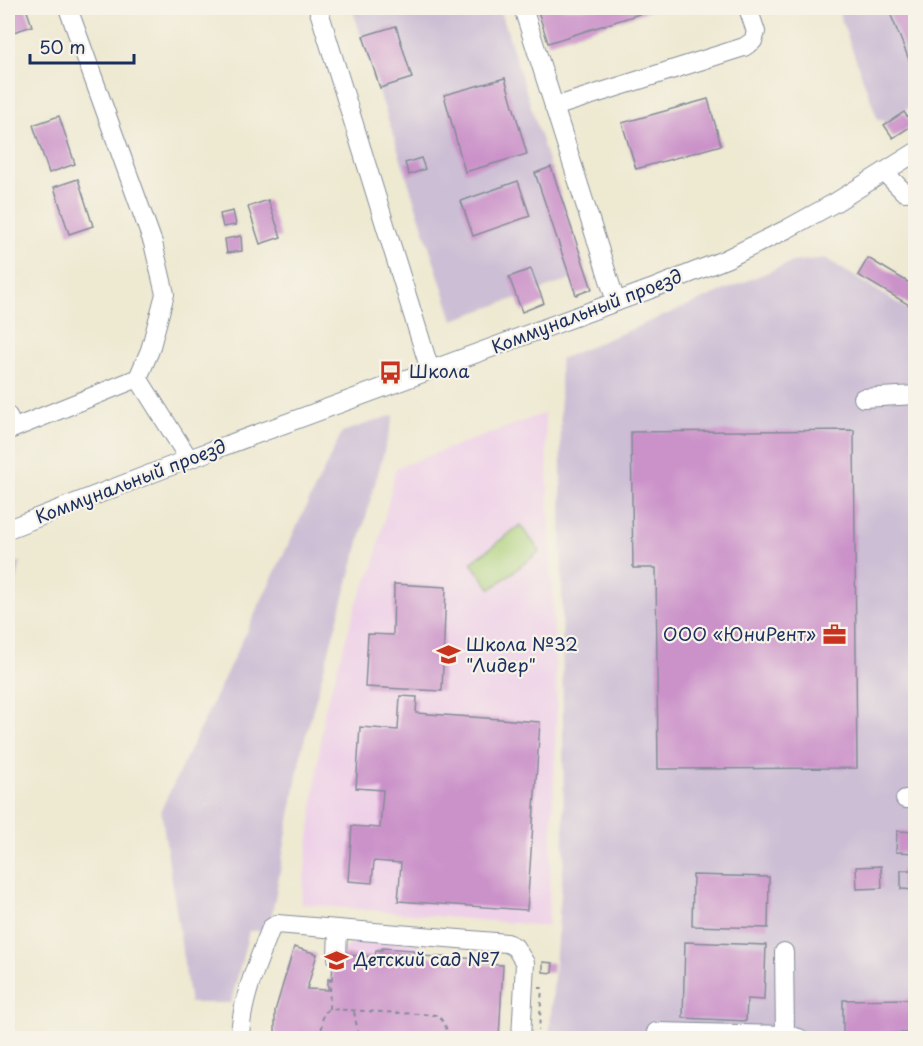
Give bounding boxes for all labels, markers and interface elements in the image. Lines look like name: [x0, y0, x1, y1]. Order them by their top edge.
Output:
scale bar: [30, 27, 134, 65]
text: 50 m: [39, 33, 86, 60]
street label: Коммунальный проезд: [487, 262, 686, 359]
place label: Школа: [409, 357, 470, 384]
bus stop icon: Школа: [378, 359, 404, 385]
street label: Коммунальный проезд: [31, 432, 230, 529]
place label: ООО «ЮниРент»: [663, 620, 816, 647]
office icon: ООО «ЮниРент»: [821, 622, 847, 648]
place label: Школа №32 "Лидер": [466, 630, 578, 678]
school or university icon: Школа №32 "Лидер": [435, 642, 461, 668]
place label: Детский сад №7: [353, 945, 500, 972]
school or university icon: Детский сад №7: [323, 947, 349, 973]

